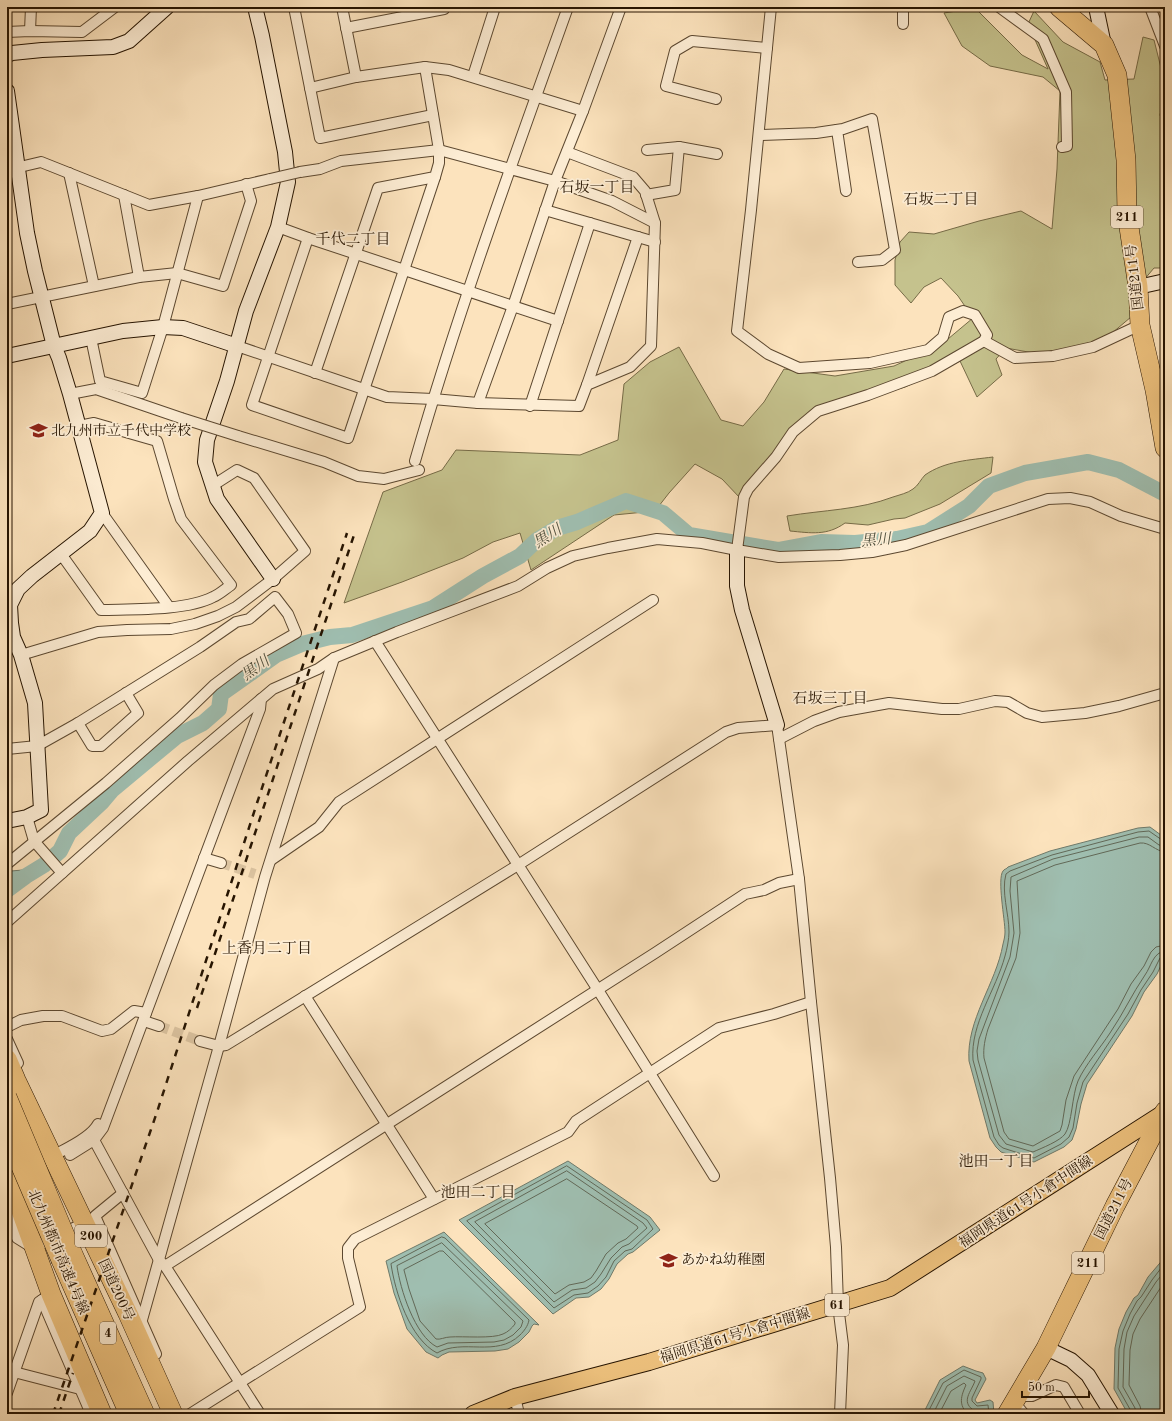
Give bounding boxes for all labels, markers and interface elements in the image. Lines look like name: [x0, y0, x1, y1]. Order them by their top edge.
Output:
district label: 石坂一丁目: [559, 179, 635, 196]
district label: 石坂二丁目: [903, 191, 979, 208]
road number: 211: [1111, 206, 1143, 228]
district label: 千代二丁目: [315, 231, 391, 248]
street label: 国道211号: [1123, 243, 1146, 311]
school or university icon: 北九州市立千代中学校: [28, 421, 48, 441]
place label: 北九州市立千代中学校: [51, 423, 191, 438]
water label: 黒川: [530, 520, 566, 551]
water label: 黒川: [860, 530, 894, 550]
water label: 黒川: [238, 651, 274, 684]
district label: 石坂三丁目: [792, 690, 868, 707]
district label: 上香月二丁目: [222, 940, 312, 957]
street label: 福岡県道61号小倉中間線: [956, 1153, 1095, 1250]
district label: 池田一丁目: [958, 1153, 1034, 1170]
street label: 国道211号: [1092, 1176, 1135, 1242]
district label: 池田二丁目: [440, 1184, 516, 1201]
street label: 北九州都市高速4号線: [25, 1187, 92, 1316]
road number: 200: [75, 1225, 107, 1247]
school or university icon: あかね幼稚園: [658, 1250, 678, 1270]
place label: あかね幼稚園: [681, 1252, 765, 1267]
road number: 211: [1072, 1252, 1104, 1274]
street label: 国道200号: [96, 1257, 137, 1323]
road number: 61: [825, 1294, 849, 1316]
street label: 福岡県道61号小倉中間線: [658, 1306, 812, 1366]
road number: 4: [100, 1322, 116, 1344]
scale bar: [1022, 1373, 1089, 1399]
text: 50 m: [1028, 1381, 1055, 1394]

